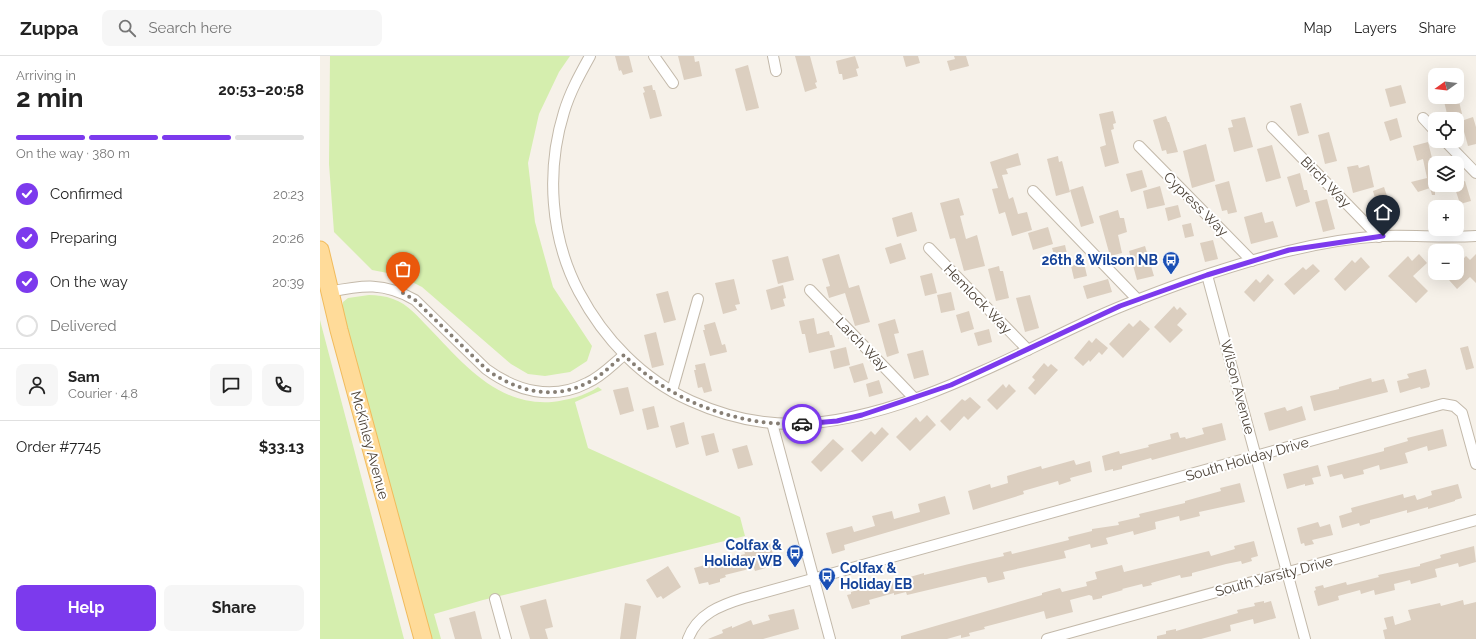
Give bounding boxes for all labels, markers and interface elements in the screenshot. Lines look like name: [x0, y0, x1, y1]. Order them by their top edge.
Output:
search box: [102, 10, 382, 46]
text: Zuppa: [20, 17, 78, 39]
icon: search: [116, 17, 138, 39]
text: Search here: [148, 19, 232, 37]
text: Map: [1304, 20, 1332, 36]
text: Layers: [1354, 20, 1397, 36]
text: Share: [1419, 20, 1456, 36]
text: Arriving in: [16, 68, 76, 83]
north arrow: [1428, 68, 1464, 104]
map controls: [1428, 68, 1464, 280]
text: 20:53–20:58: [218, 81, 304, 99]
text: 2 min: [16, 83, 83, 113]
button: locate: [1428, 112, 1464, 148]
text: On the way · 380 m: [16, 146, 130, 161]
street label: Birch Way: [1298, 153, 1355, 211]
button: layers: [1428, 156, 1464, 192]
street label: Cypress Way: [1161, 169, 1232, 240]
icon: check: [16, 183, 38, 205]
text: Confirmed: [50, 185, 123, 203]
text: 20:23: [273, 187, 304, 202]
pin: [1366, 195, 1400, 236]
button: +: [1428, 200, 1464, 236]
icon: home: [1372, 201, 1394, 223]
icon: check: [16, 227, 38, 249]
text: Preparing: [50, 229, 117, 247]
text: 20:26: [272, 231, 304, 246]
button: −: [1428, 244, 1464, 280]
bus stop icon: 26th & Wilson NB: [1161, 250, 1181, 275]
pin: [386, 252, 420, 293]
place label: 26th & Wilson NB: [1041, 252, 1158, 268]
icon: bag: [392, 258, 414, 280]
street label: Hemlock Way: [941, 261, 1015, 337]
icon: check: [16, 271, 38, 293]
text: On the way: [50, 273, 128, 291]
text: 20:39: [272, 275, 304, 290]
street label: Larch Way: [833, 314, 892, 374]
text: Delivered: [50, 317, 117, 335]
street label: Wilson Avenue: [1218, 338, 1258, 436]
button: person: [16, 364, 58, 406]
button: chat: [210, 364, 252, 406]
button: phone: [262, 364, 304, 406]
text: Sam: [68, 368, 100, 386]
text: Courier · 4.8: [68, 386, 138, 401]
street label: McKinley Avenue: [348, 389, 392, 501]
courier: [782, 404, 822, 444]
icon: car: [791, 413, 813, 435]
street label: South Holiday Drive: [1184, 434, 1310, 484]
text: Order #7745: [16, 438, 101, 456]
text: $33.13: [259, 438, 304, 456]
place label: Colfax & Holiday WB: [704, 537, 782, 569]
bus stop icon: Colfax & Holiday WB: [785, 543, 805, 568]
street label: South Varsity Drive: [1213, 553, 1335, 599]
place label: Colfax & Holiday EB: [840, 560, 913, 592]
bus stop icon: Colfax & Holiday EB: [817, 566, 837, 591]
button: Help: [16, 585, 156, 631]
button: Share: [164, 585, 304, 631]

